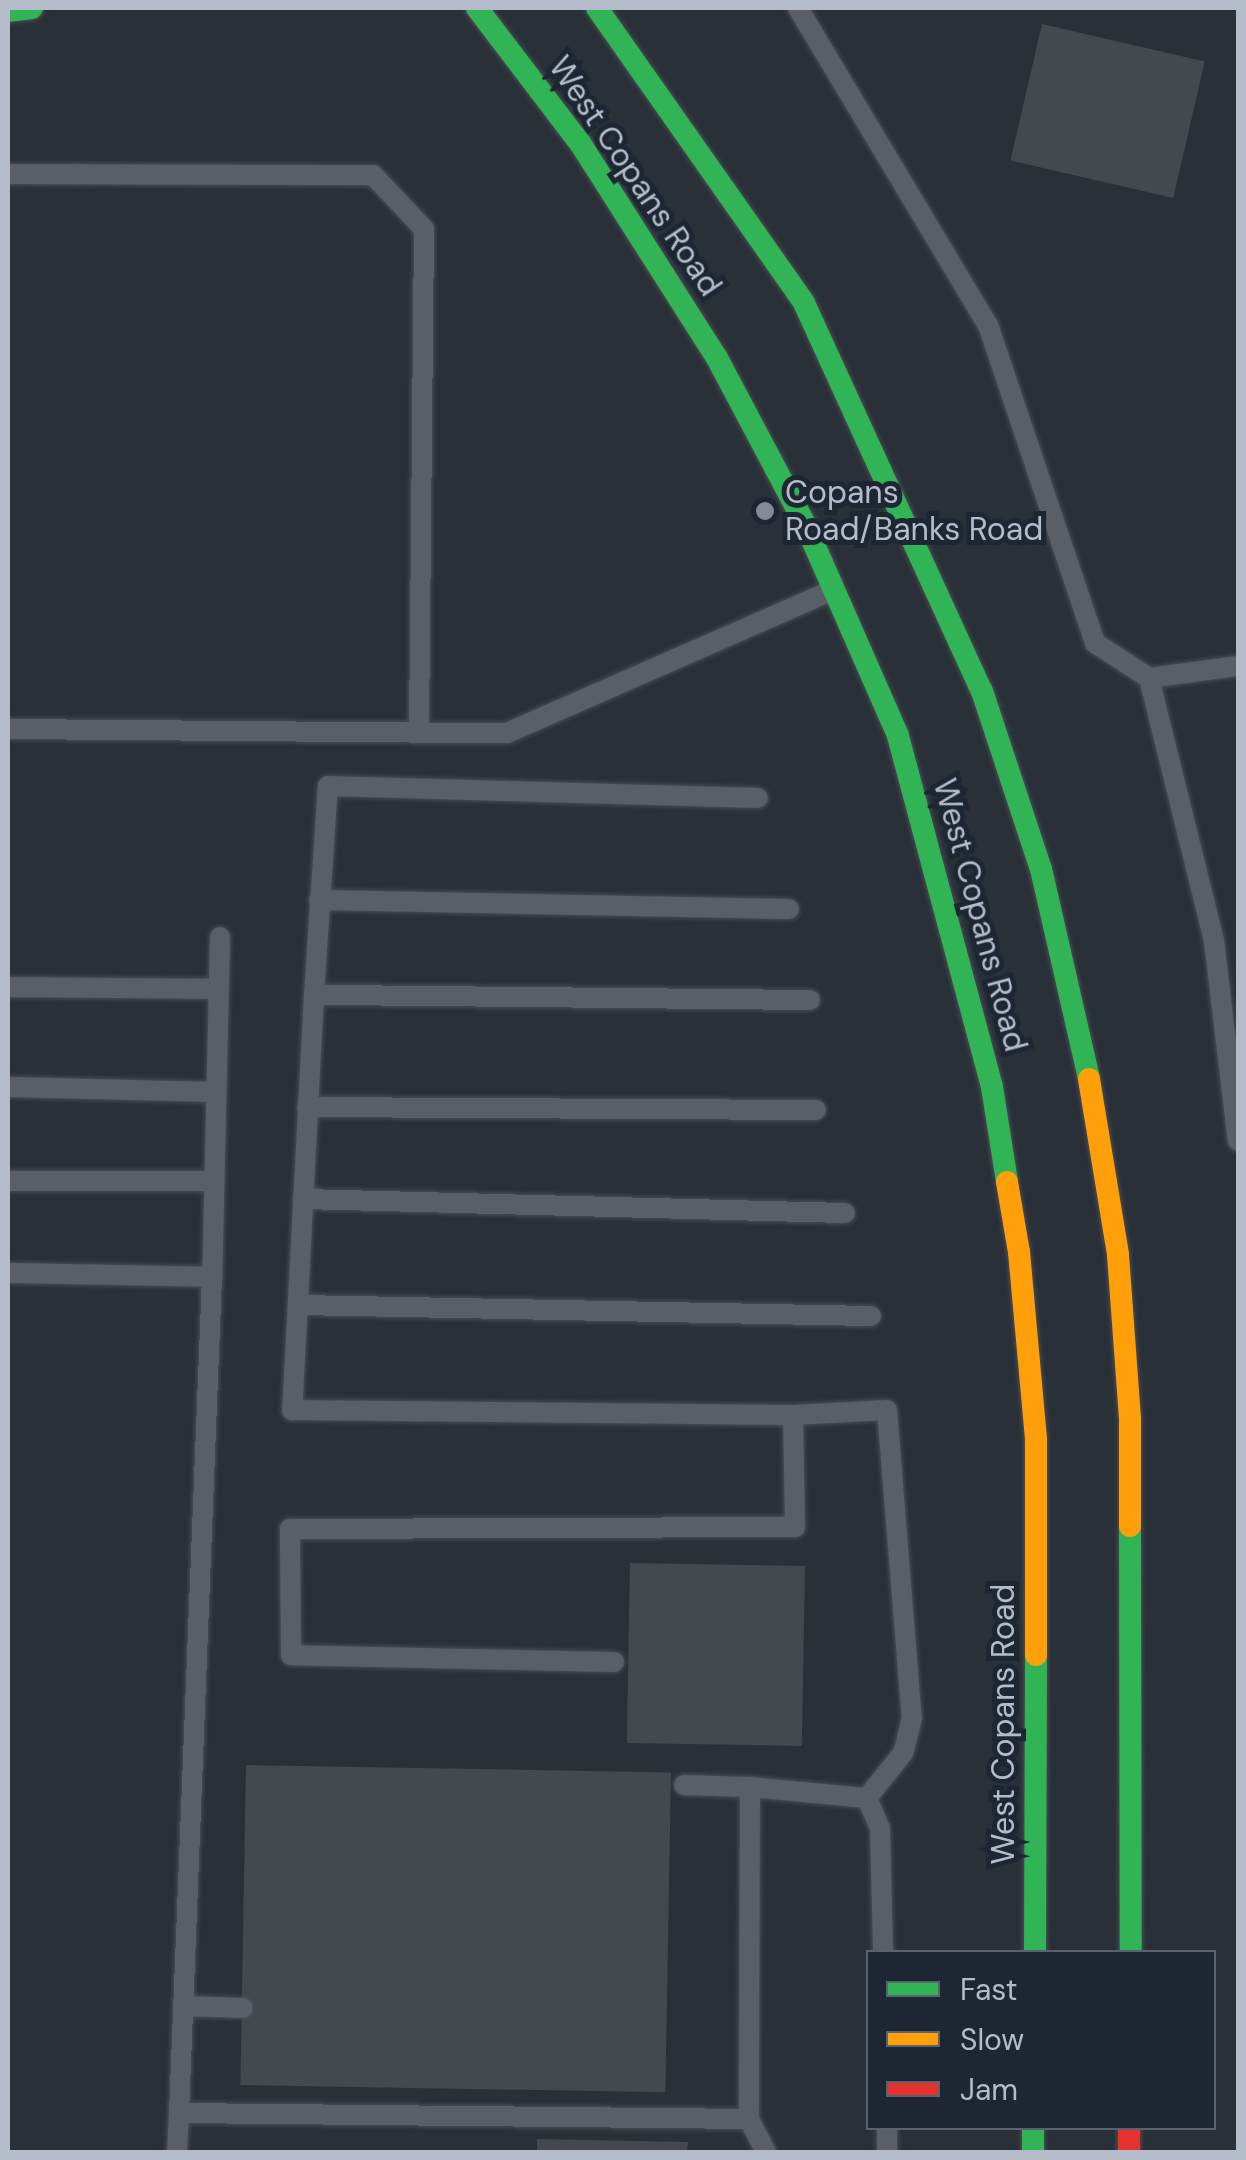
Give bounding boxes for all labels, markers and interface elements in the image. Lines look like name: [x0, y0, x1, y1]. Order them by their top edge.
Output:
street label: West Copans Road: [541, 49, 729, 303]
place label: Copans Road/Banks Road: [785, 474, 1043, 549]
marker: Copans Road/Banks Road: [754, 500, 776, 522]
street label: West Copans Road: [925, 774, 1035, 1056]
street label: West Copans Road: [984, 1584, 1022, 1864]
legend: [866, 1950, 1216, 2130]
text: Fast: [960, 1970, 1018, 2009]
text: Slow: [960, 2020, 1024, 2059]
text: Jam: [960, 2070, 1018, 2109]

